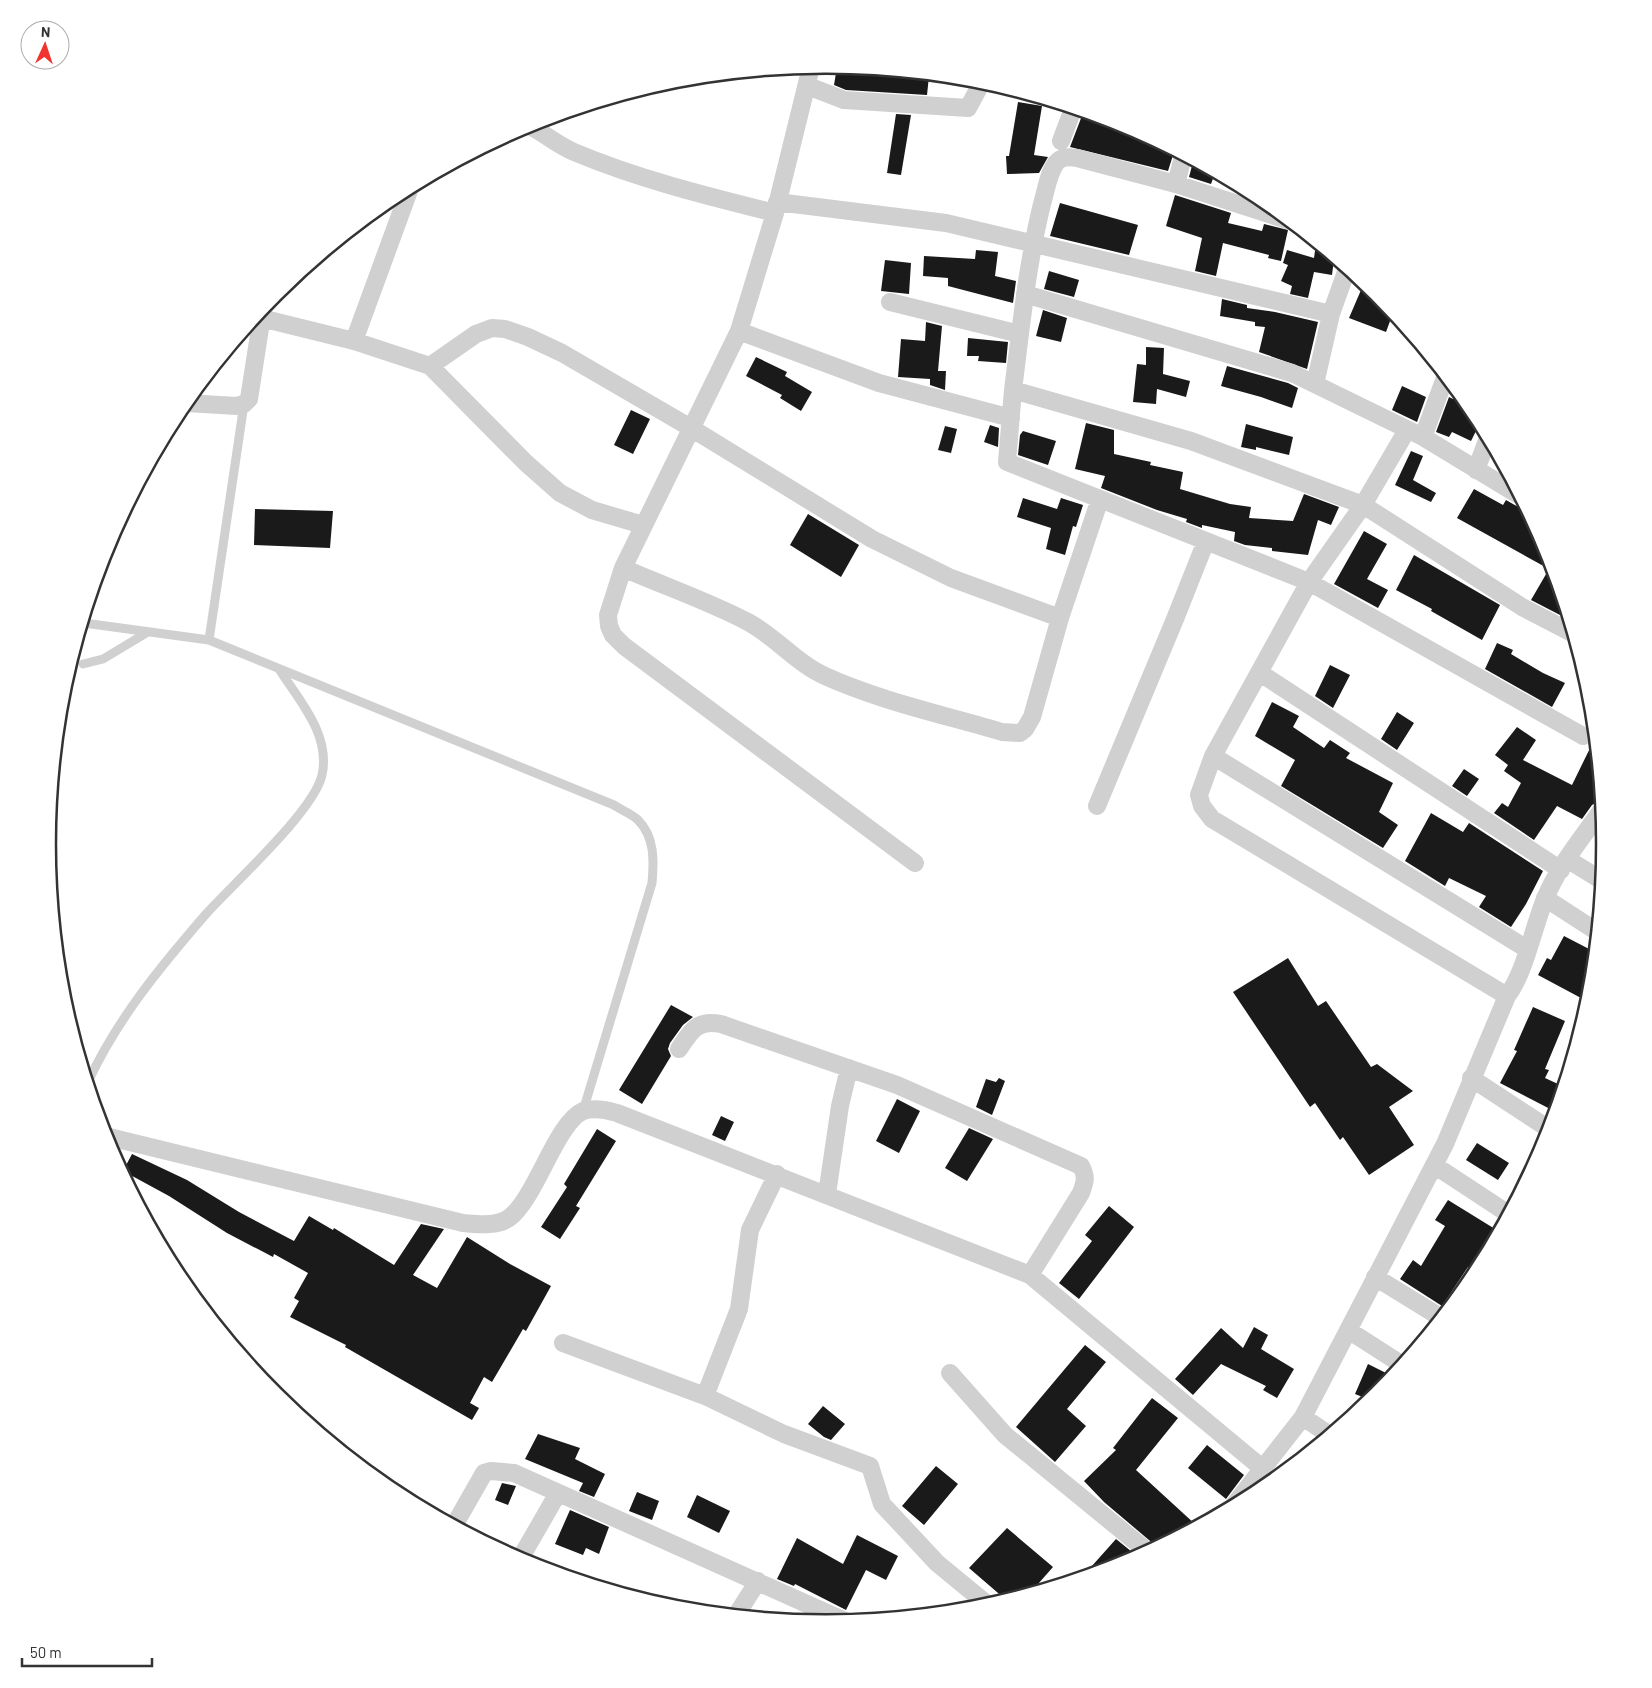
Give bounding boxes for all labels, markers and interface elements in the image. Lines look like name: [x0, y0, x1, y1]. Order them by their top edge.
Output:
north arrow: [20, 20, 70, 70]
text: N: [41, 23, 51, 40]
scale bar: [22, 1636, 152, 1668]
text: 50 m: [30, 1643, 62, 1661]

